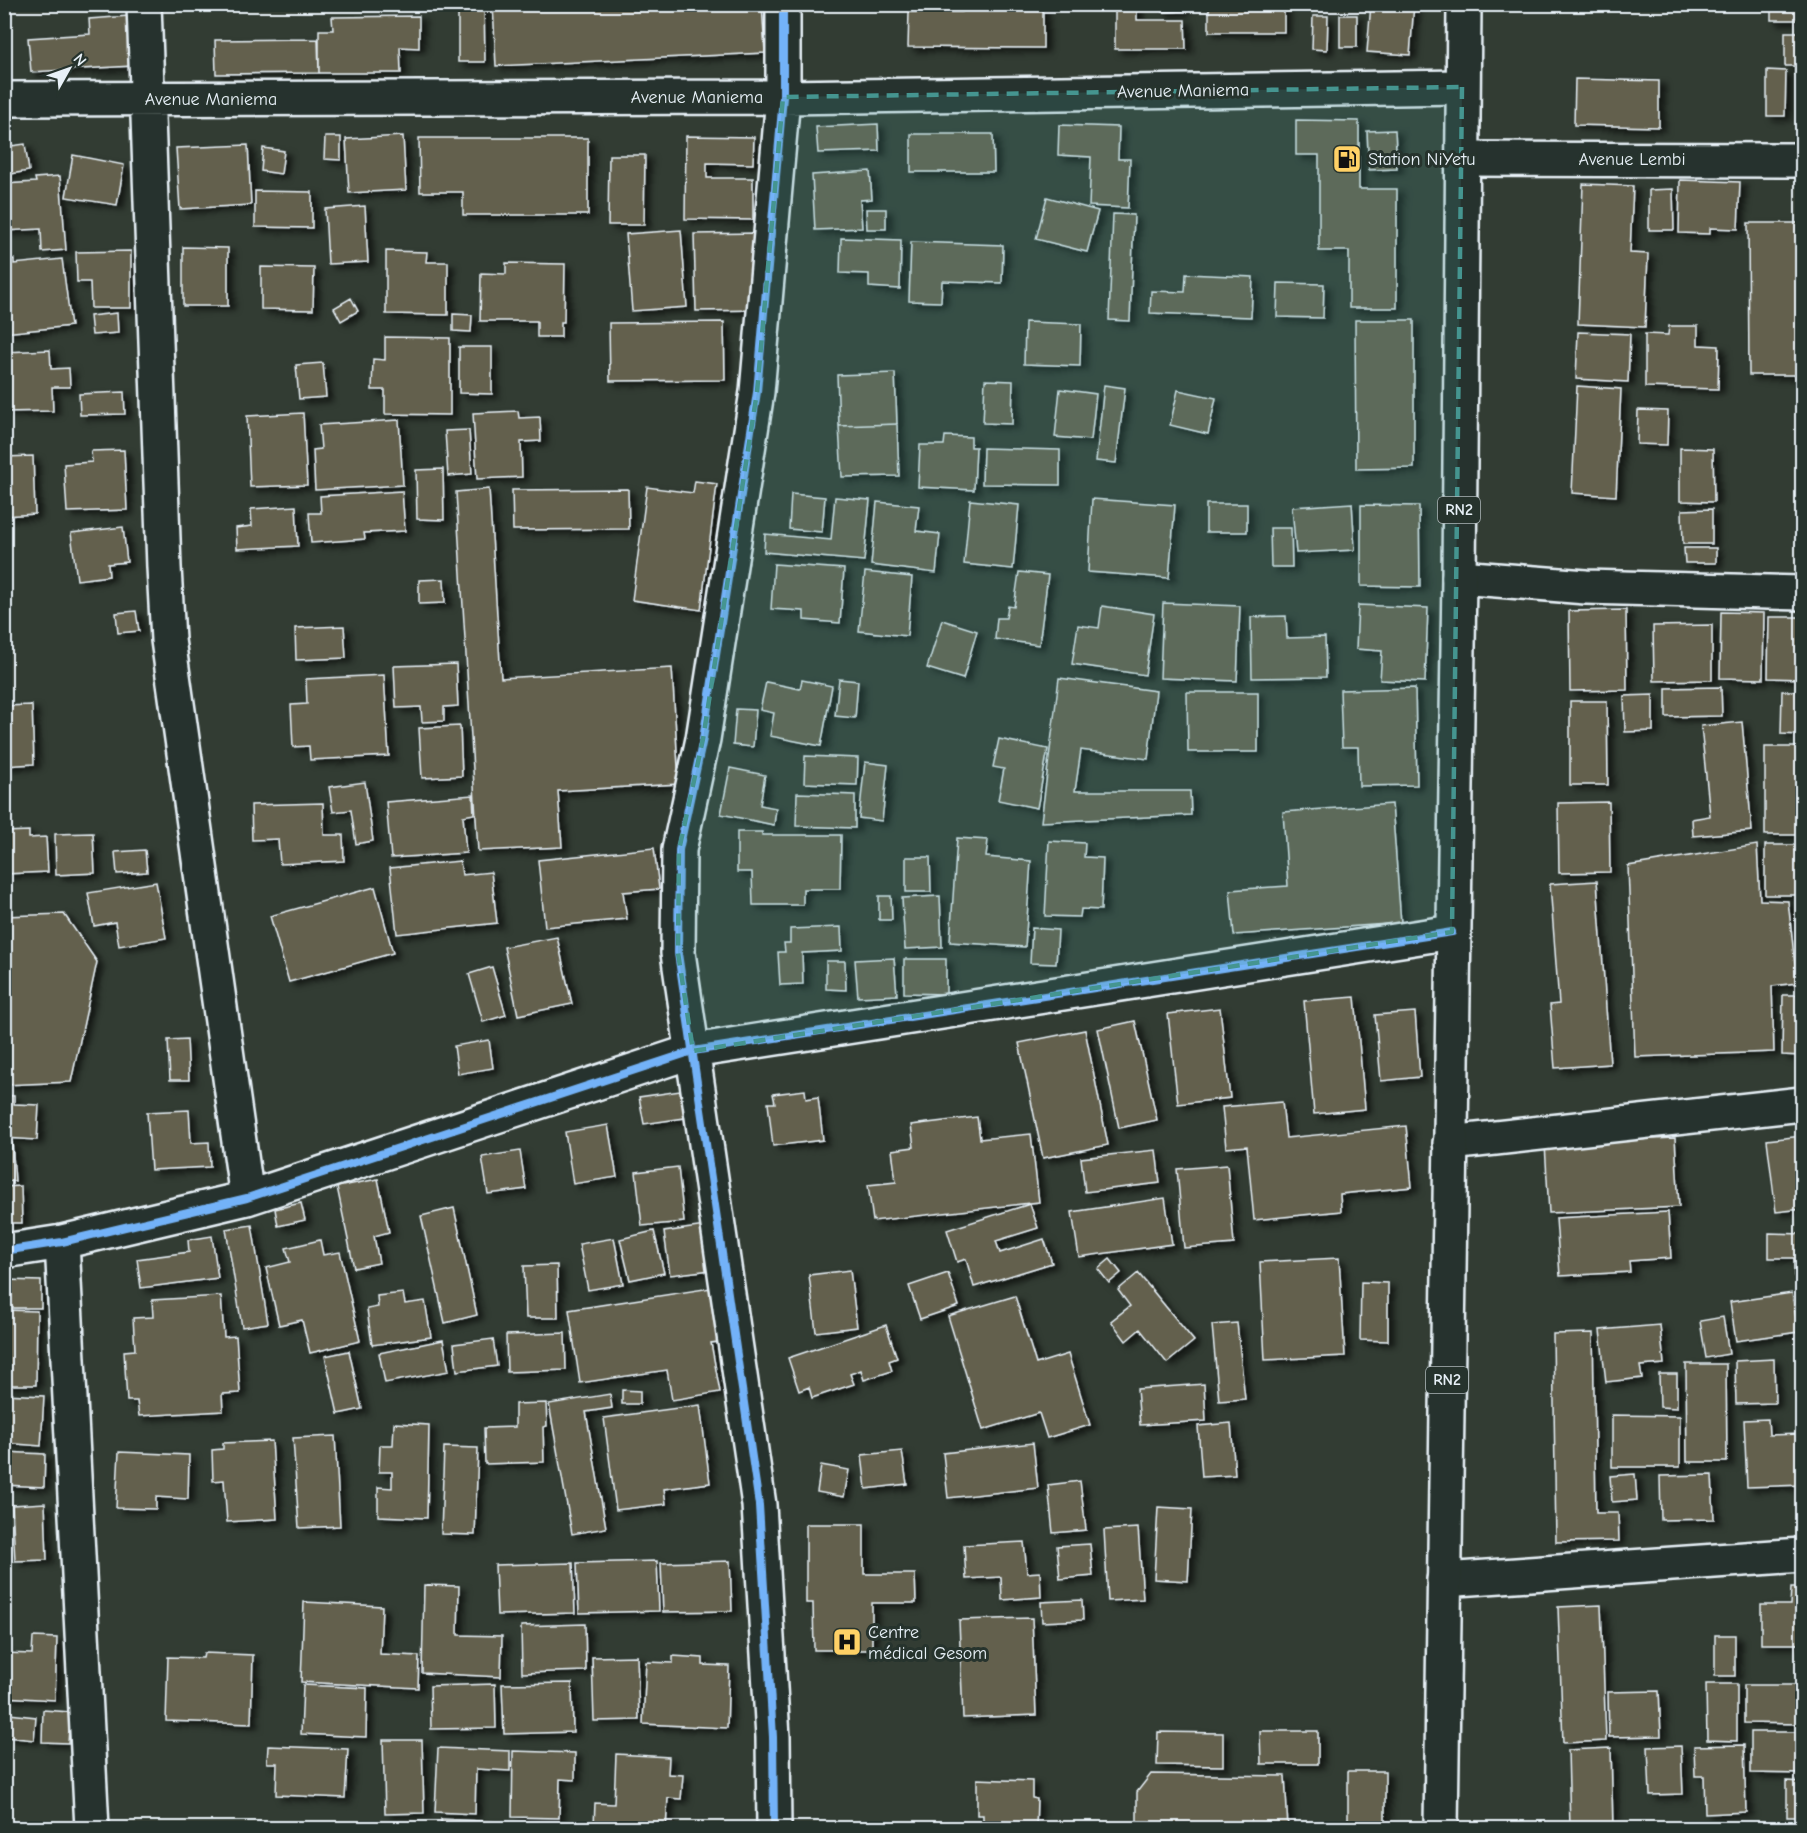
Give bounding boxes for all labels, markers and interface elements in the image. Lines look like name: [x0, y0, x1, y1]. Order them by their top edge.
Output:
north arrow: [39, 39, 99, 99]
text: N: [69, 50, 90, 70]
street label: Avenue Maniema: [1117, 79, 1249, 103]
street label: Avenue Maniema: [631, 87, 763, 108]
street label: Avenue Maniema: [145, 89, 277, 110]
fuel station icon: Station NiYetu: [1331, 143, 1363, 175]
place label: Station NiYetu: [1368, 149, 1475, 170]
street label: Avenue Lembi: [1578, 149, 1686, 170]
road number: RN2: [1438, 497, 1480, 523]
road number: RN2: [1426, 1367, 1468, 1393]
place label: Centre médical Gesom: [868, 1622, 987, 1664]
hospital icon: Centre médical Gesom: [831, 1626, 863, 1658]

